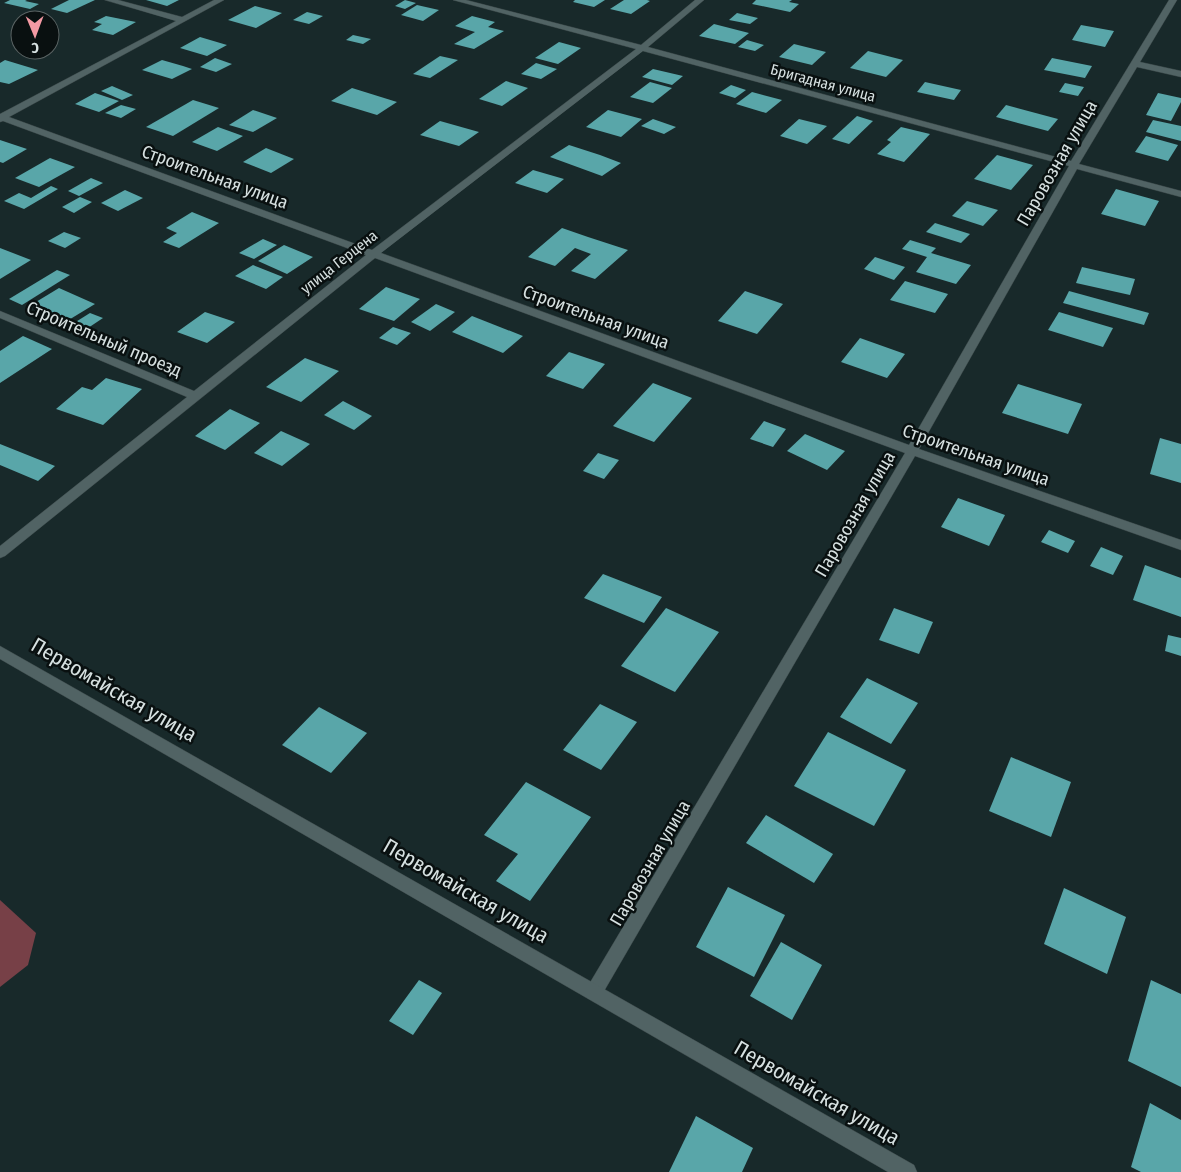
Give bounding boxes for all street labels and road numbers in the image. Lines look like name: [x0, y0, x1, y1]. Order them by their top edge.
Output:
street label: Бригадная улица: [769, 60, 877, 106]
street label: Паровозная улица: [1012, 96, 1102, 230]
street label: Строительная улица: [139, 140, 291, 214]
street label: улица Герцена: [297, 226, 381, 298]
street label: Строительная улица: [520, 280, 672, 354]
street label: Строительный проезд: [23, 296, 185, 382]
street label: Строительная улица: [900, 420, 1053, 491]
street label: Паровозная улица: [810, 447, 900, 581]
street label: Первомайская улица: [27, 632, 201, 748]
street label: Паровозная улица: [605, 796, 695, 930]
street label: Первомайская улица: [379, 833, 553, 949]
street label: Первомайская улица: [730, 1035, 904, 1151]

